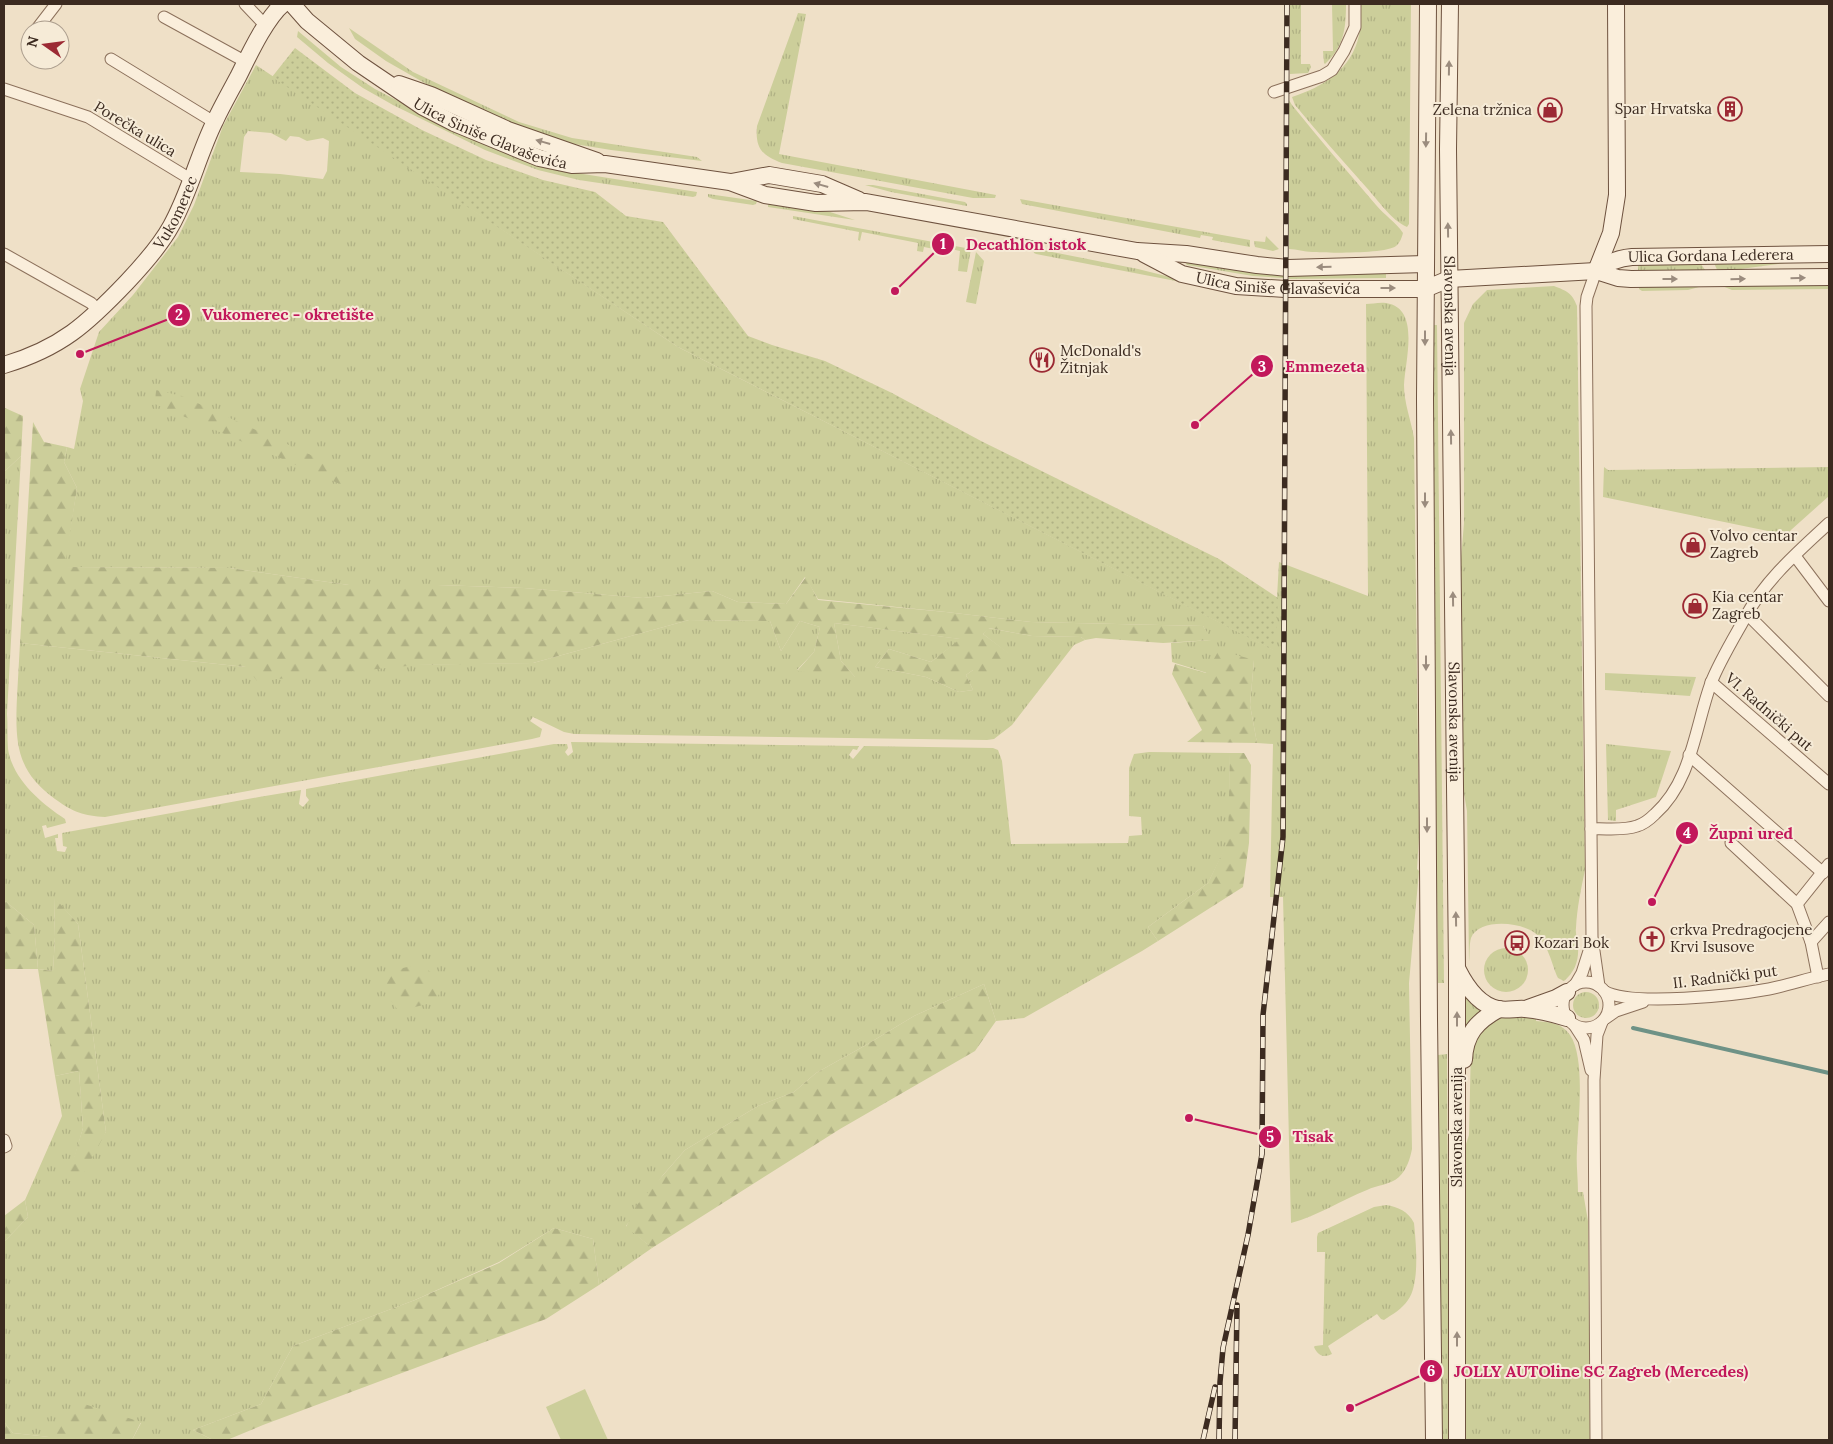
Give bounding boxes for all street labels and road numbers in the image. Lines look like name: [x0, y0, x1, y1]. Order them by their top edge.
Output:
street label: Ulica Siniše Glavaševića: [410, 93, 569, 173]
street label: Porečka ulica: [91, 97, 180, 161]
street label: Vukomerec: [148, 173, 201, 253]
street label: Ulica Gordana Lederera: [1628, 245, 1794, 266]
street label: Slavonska avenija: [1440, 256, 1460, 377]
street label: Ulica Siniše Glavaševića: [1194, 267, 1360, 298]
street label: Slavonska avenija: [1445, 662, 1465, 783]
street label: VI. Radnički put: [1721, 668, 1817, 755]
street label: II. Radnički put: [1672, 961, 1778, 992]
street label: Slavonska avenija: [1447, 1067, 1466, 1187]

